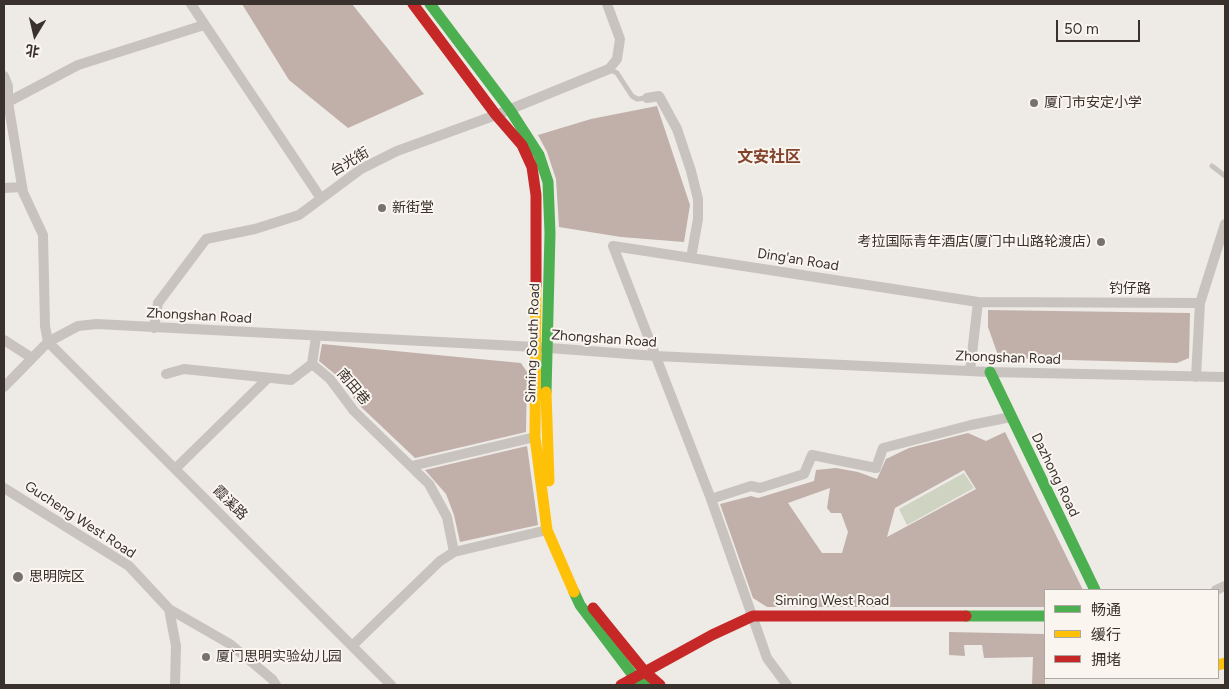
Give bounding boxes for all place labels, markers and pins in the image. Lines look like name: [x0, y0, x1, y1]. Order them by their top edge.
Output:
place label: 厦门市安定小学: [1044, 95, 1142, 111]
marker: 厦门市安定小学: [1028, 97, 1040, 109]
place label: 新街堂: [392, 200, 434, 216]
marker: 新街堂: [376, 202, 388, 214]
place label: 考拉国际青年酒店(厦门中山路轮渡店): [857, 234, 1091, 250]
marker: 考拉国际青年酒店(厦门中山路轮渡店): [1095, 236, 1107, 248]
place label: 思明院区: [29, 569, 85, 585]
marker: 思明院区: [11, 570, 25, 584]
place label: 厦门思明实验幼儿园: [216, 649, 342, 665]
marker: 厦门思明实验幼儿园: [200, 651, 212, 663]

